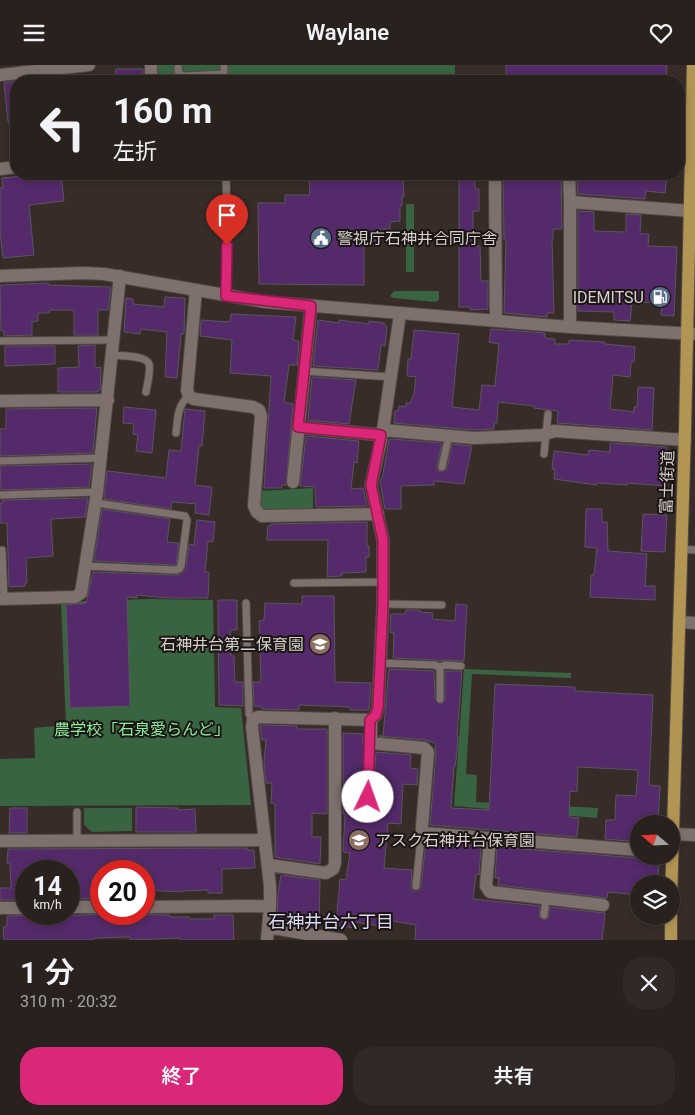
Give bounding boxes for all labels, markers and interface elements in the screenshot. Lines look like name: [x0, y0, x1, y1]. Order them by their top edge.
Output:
icon: menu: [20, 19, 48, 47]
icon: heart: [647, 19, 675, 47]
text: Waylane: [306, 20, 389, 45]
text: 160 m: [113, 91, 212, 132]
icon: left: [30, 95, 95, 160]
text: 左折: [113, 139, 157, 164]
pin: [206, 194, 248, 245]
icon: arrive: [213, 201, 241, 229]
public building icon: 警視庁石神井合同庁舎: [309, 226, 333, 250]
place label: 警視庁石神井合同庁舎: [337, 229, 497, 248]
fuel station icon: IDEMITSU: [648, 285, 672, 309]
place label: IDEMITSU: [573, 288, 644, 307]
street label: 富士街道: [656, 450, 678, 514]
school or university icon: 石神井台第二保育園: [308, 632, 332, 656]
place label: 石神井台第二保育園: [160, 635, 304, 654]
park label: 農学校「石泉愛らんど」: [54, 720, 230, 739]
position arrow: [341, 770, 393, 822]
north arrow: [630, 815, 680, 865]
map controls: [630, 815, 680, 925]
school or university icon: アスク石神井台保育園: [347, 828, 371, 852]
place label: アスク石神井台保育園: [375, 831, 535, 850]
speed limit sign: 20: [90, 860, 155, 925]
text: 14: [33, 872, 62, 901]
button: layers: [630, 875, 680, 925]
text: km/h: [33, 898, 62, 912]
district label: 石神井台六丁目: [268, 911, 394, 932]
text: 1 分: [20, 955, 75, 990]
button: close: [623, 957, 675, 1009]
text: 310 m · 20:32: [20, 992, 117, 1011]
button: 終了: [20, 1047, 343, 1105]
button: 共有: [353, 1047, 675, 1105]

